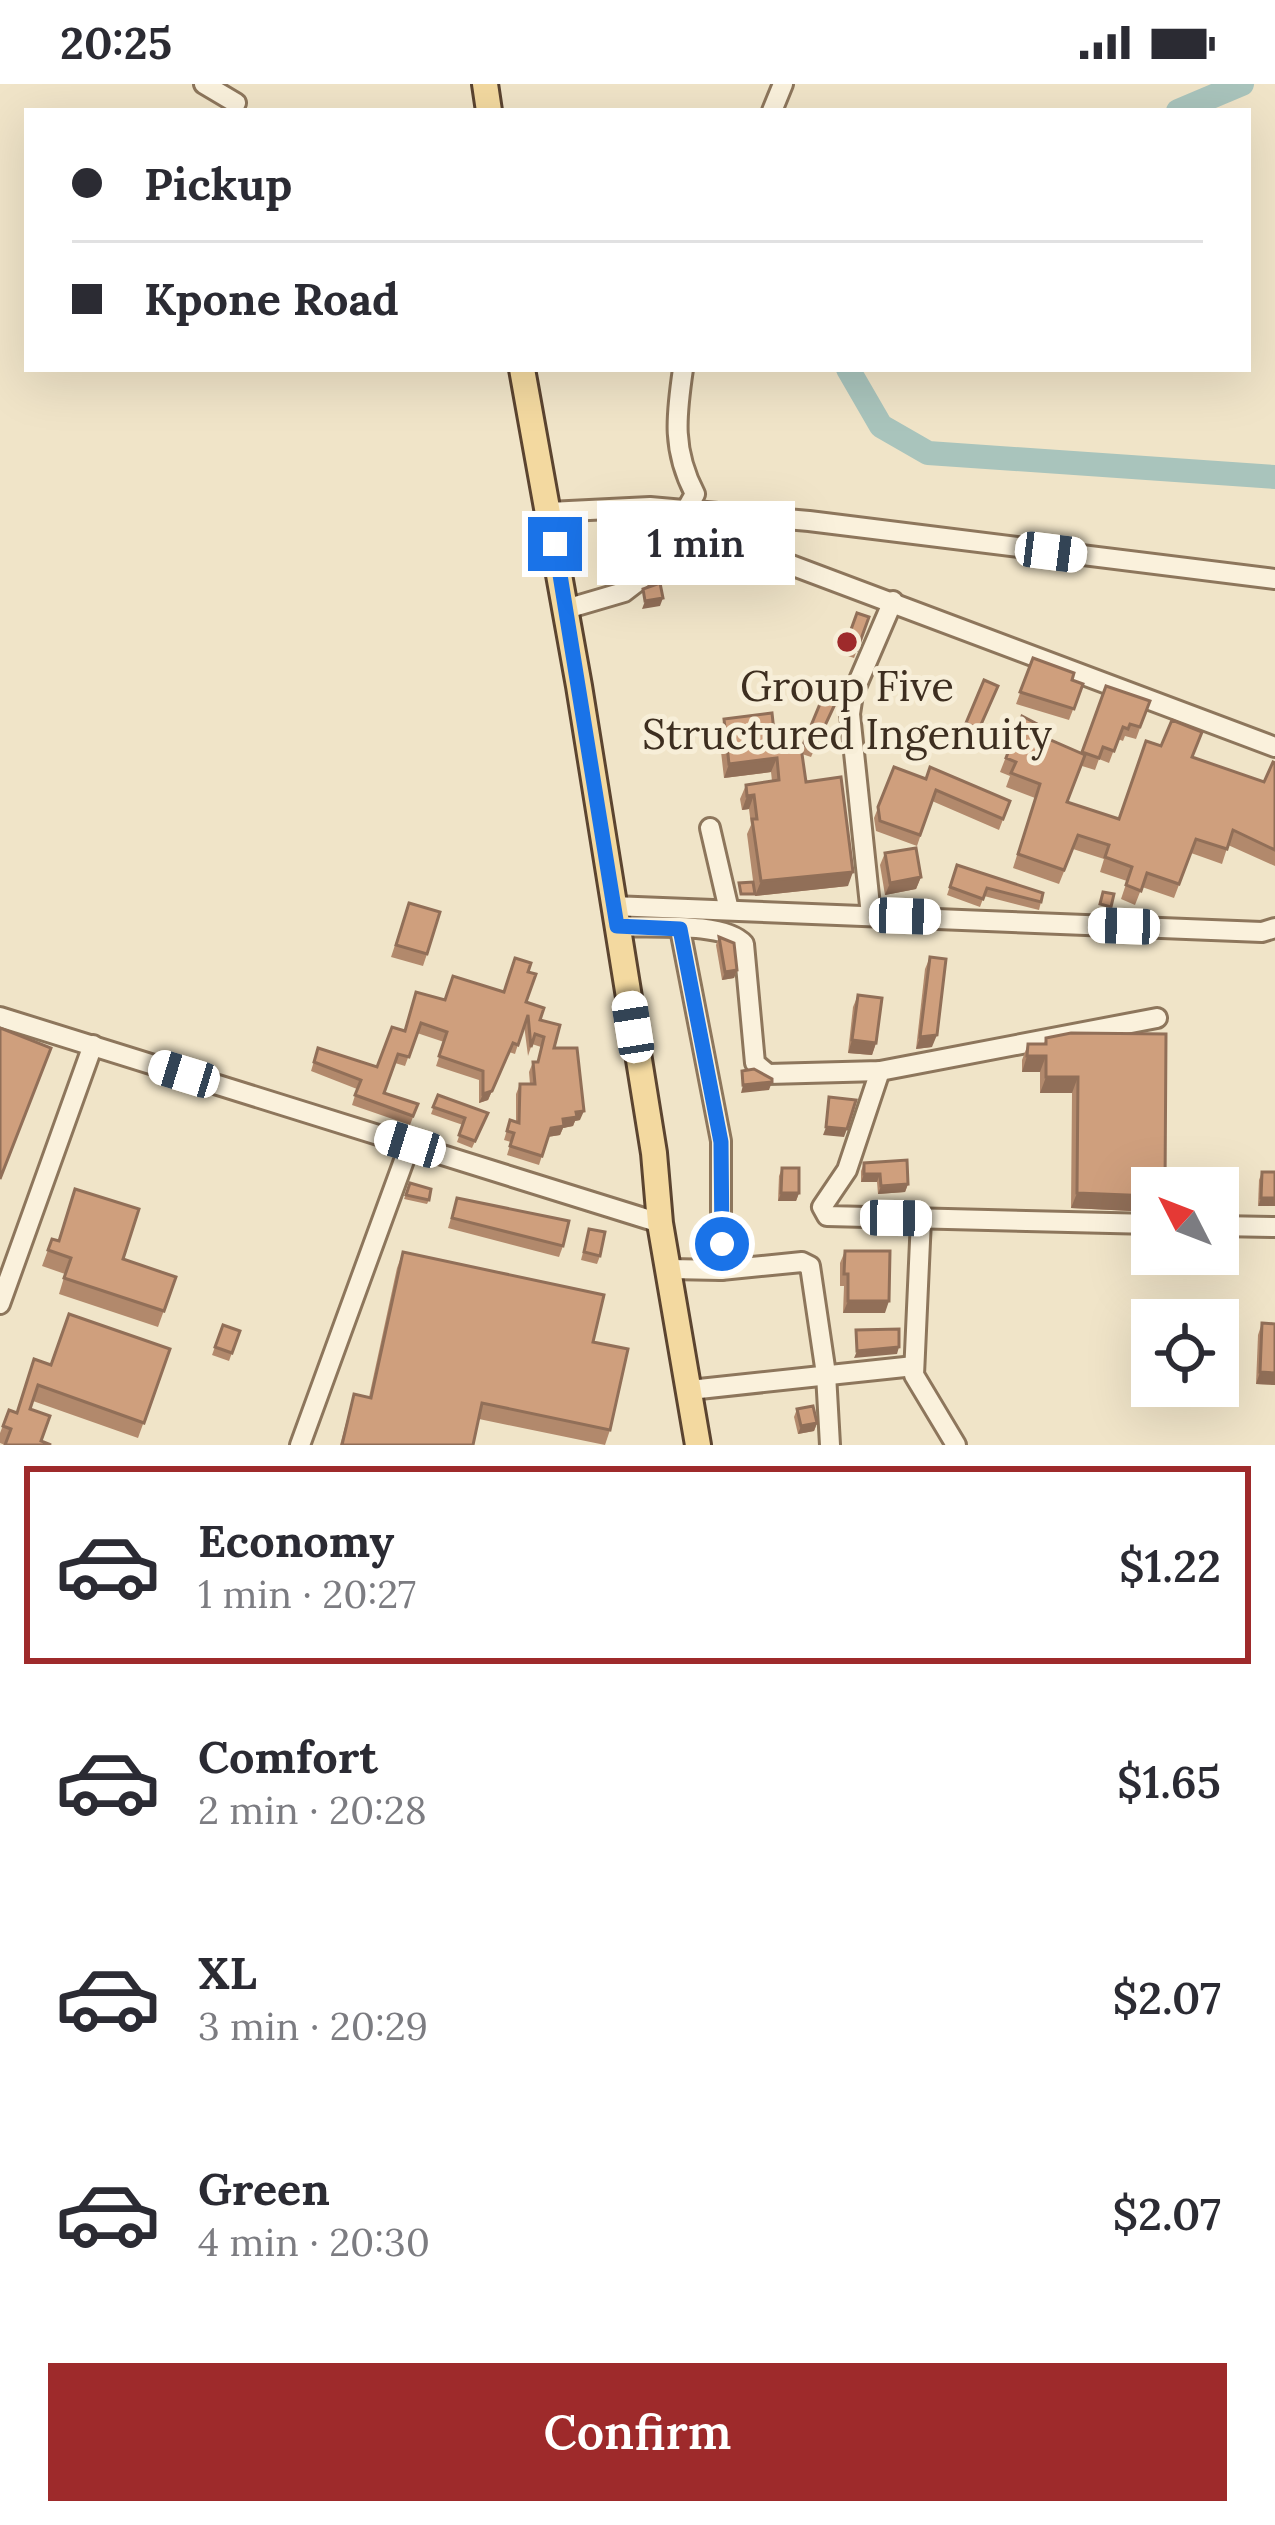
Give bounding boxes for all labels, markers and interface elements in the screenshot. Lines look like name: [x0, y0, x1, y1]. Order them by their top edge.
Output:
text: 20:25: [60, 14, 172, 71]
text: Pickup: [144, 155, 292, 212]
text: Kpone Road: [144, 270, 399, 327]
callout: 1 min: [597, 502, 795, 586]
route end: [528, 517, 582, 571]
text: 1 min: [647, 518, 745, 568]
car: [1013, 530, 1089, 574]
marker: Group Five Structured Ingenuity: [834, 629, 860, 655]
place label: Group Five Structured Ingenuity: [642, 659, 1053, 761]
car: [868, 897, 942, 935]
car: [1087, 907, 1161, 945]
car: [610, 989, 656, 1065]
car: [144, 1046, 224, 1102]
car: [370, 1116, 450, 1172]
north arrow: [1131, 1167, 1239, 1275]
map controls: [1131, 1167, 1239, 1407]
car: [860, 1199, 932, 1237]
route start: [695, 1217, 749, 1271]
button: locate: [1131, 1299, 1239, 1407]
icon: car: [54, 1511, 162, 1619]
text: Economy: [198, 1512, 394, 1569]
text: $1.22: [1119, 1537, 1221, 1594]
text: 1 min · 20:27: [198, 1569, 416, 1619]
icon: car: [54, 1727, 162, 1835]
text: Comfort: [198, 1728, 378, 1785]
text: $1.65: [1117, 1753, 1221, 1810]
text: 2 min · 20:28: [198, 1785, 427, 1835]
icon: car: [54, 1943, 162, 2051]
text: XL: [198, 1944, 257, 2001]
text: $2.07: [1112, 1969, 1221, 2026]
text: 3 min · 20:29: [198, 2001, 428, 2051]
icon: car: [54, 2159, 162, 2267]
text: Green: [198, 2160, 330, 2217]
text: $2.07: [1112, 2185, 1221, 2242]
text: 4 min · 20:30: [198, 2217, 430, 2267]
button: Confirm: [48, 2363, 1227, 2501]

